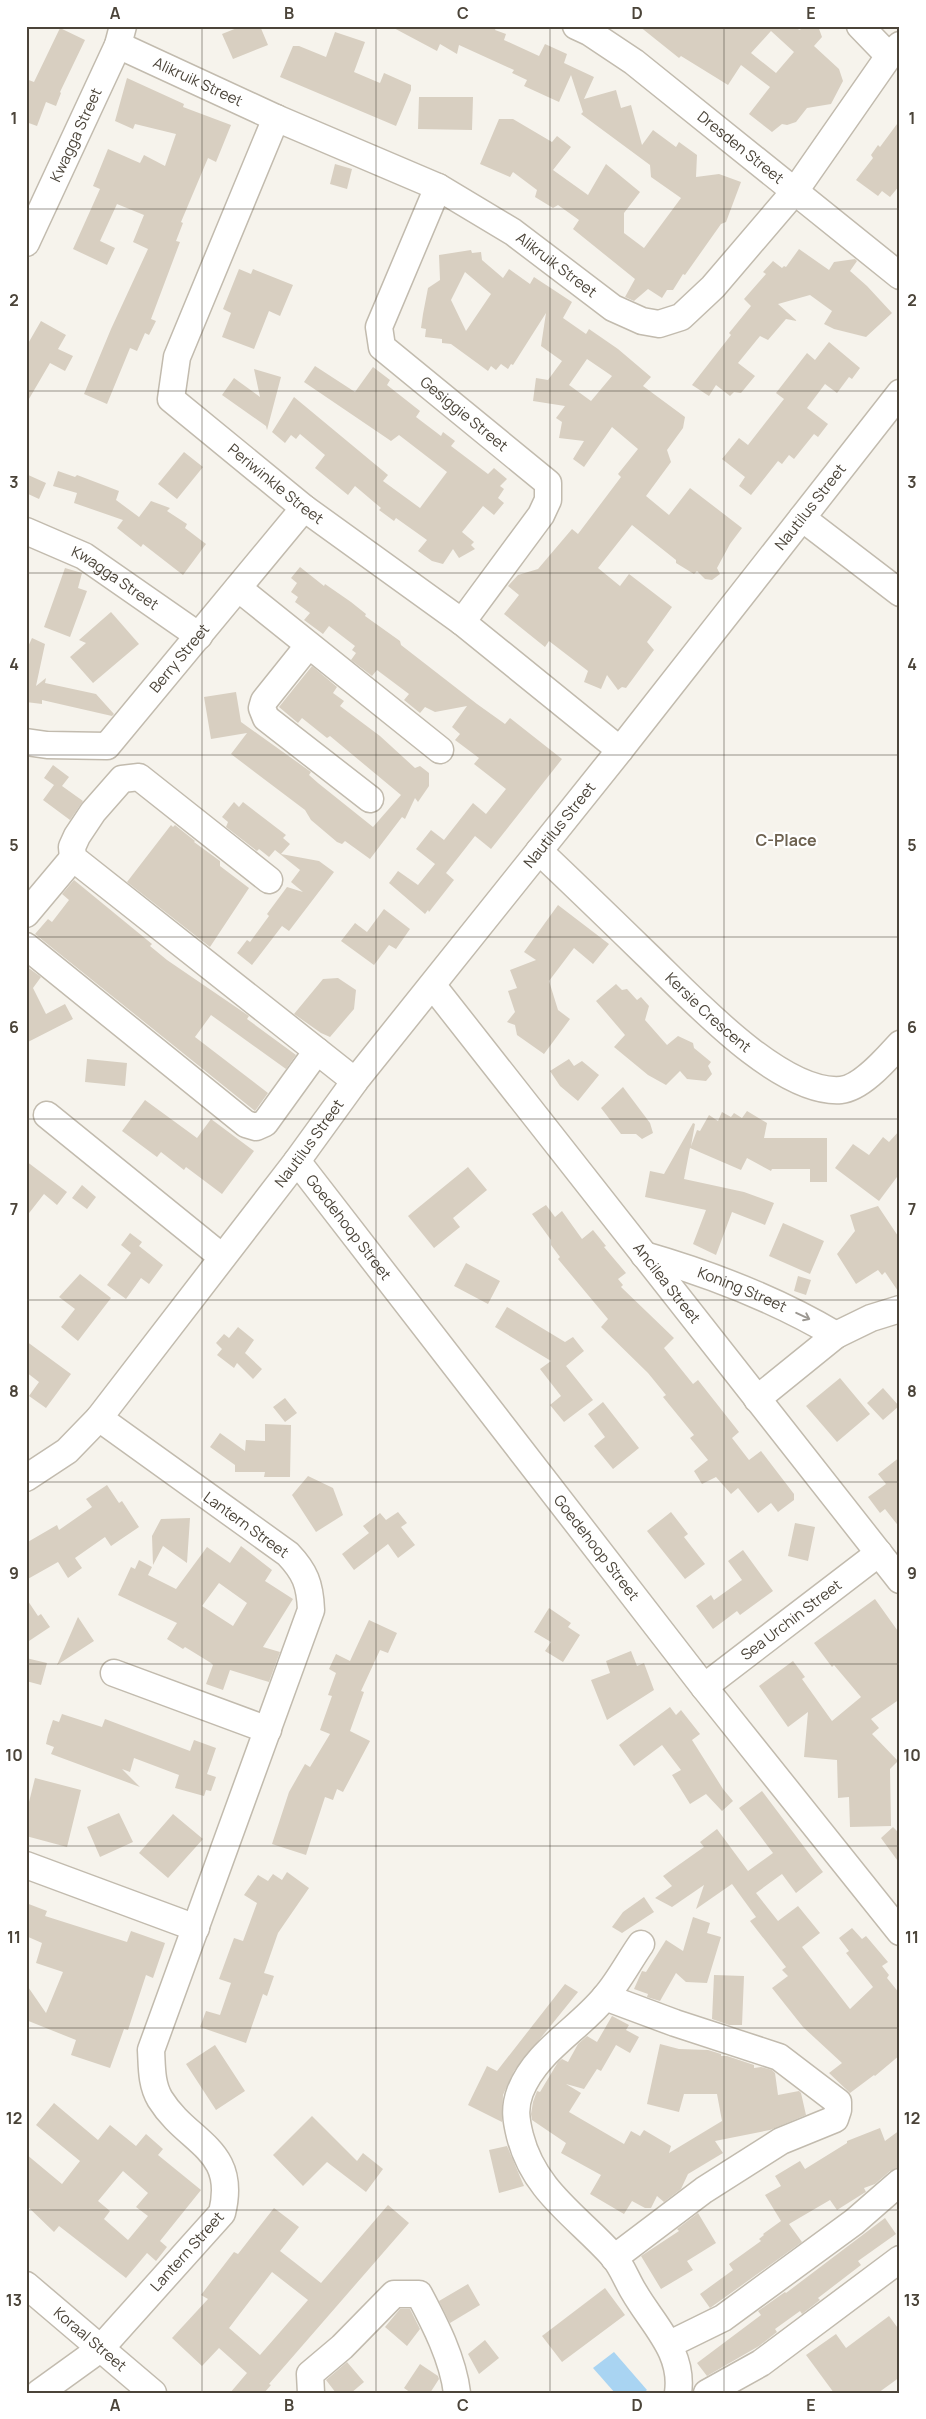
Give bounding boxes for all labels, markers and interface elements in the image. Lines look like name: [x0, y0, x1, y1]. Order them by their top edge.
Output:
text: A: [110, 2, 121, 24]
text: B: [284, 2, 294, 24]
text: C: [457, 2, 469, 24]
text: D: [631, 2, 643, 24]
text: E: [806, 2, 816, 24]
street label: Alikruik Street: [150, 52, 246, 111]
street label: Kwagga Street: [45, 84, 107, 185]
street label: Dresden Street: [693, 106, 788, 188]
text: 1: [10, 107, 18, 129]
text: 1: [908, 107, 916, 129]
street label: Alikruik Street: [512, 227, 601, 302]
text: 2: [9, 289, 19, 311]
text: 2: [907, 289, 917, 311]
street label: Gesiggie Street: [416, 371, 513, 456]
street label: Periwinkle Street: [224, 439, 328, 529]
street label: Nautilus Street: [770, 459, 851, 554]
text: 3: [9, 471, 19, 493]
text: 3: [907, 471, 917, 493]
street label: Kwagga Street: [68, 541, 163, 615]
street label: Berry Street: [144, 619, 214, 697]
text: 4: [9, 653, 19, 675]
text: 4: [907, 653, 917, 675]
street label: Nautilus Street: [519, 778, 600, 872]
district label: C-Place: [755, 829, 817, 851]
text: 5: [9, 834, 19, 856]
text: 5: [907, 834, 917, 856]
street label: Kersie Crescent: [661, 968, 756, 1057]
text: 6: [9, 1016, 19, 1038]
text: 6: [907, 1016, 917, 1038]
street label: Nautilus Street: [270, 1095, 348, 1191]
street label: Goedehoop Street: [301, 1170, 396, 1284]
text: 7: [10, 1198, 18, 1220]
text: 7: [908, 1198, 916, 1220]
street label: Ancilea Street: [629, 1238, 705, 1328]
street label: Koning Street: [695, 1262, 790, 1317]
one-way arrow: [795, 1312, 810, 1322]
text: 8: [9, 1380, 19, 1402]
text: 8: [907, 1380, 917, 1402]
street label: Lantern Street: [199, 1486, 293, 1563]
street label: Goedehoop Street: [549, 1490, 644, 1605]
text: 9: [9, 1562, 19, 1584]
text: 9: [907, 1562, 917, 1584]
street label: Sea Urchin Street: [736, 1574, 846, 1665]
text: 10: [5, 1744, 23, 1766]
text: 10: [903, 1744, 921, 1766]
text: 11: [7, 1926, 21, 1948]
text: 11: [905, 1926, 919, 1948]
text: 12: [6, 2107, 22, 2129]
text: 12: [904, 2107, 920, 2129]
street label: Lantern Street: [145, 2207, 228, 2296]
text: 13: [6, 2289, 22, 2311]
text: 13: [904, 2289, 920, 2311]
street label: Koraal Street: [49, 2302, 131, 2376]
text: A: [110, 2394, 121, 2416]
text: B: [284, 2394, 294, 2416]
text: C: [457, 2394, 469, 2416]
text: D: [631, 2394, 643, 2416]
text: E: [806, 2394, 816, 2416]

